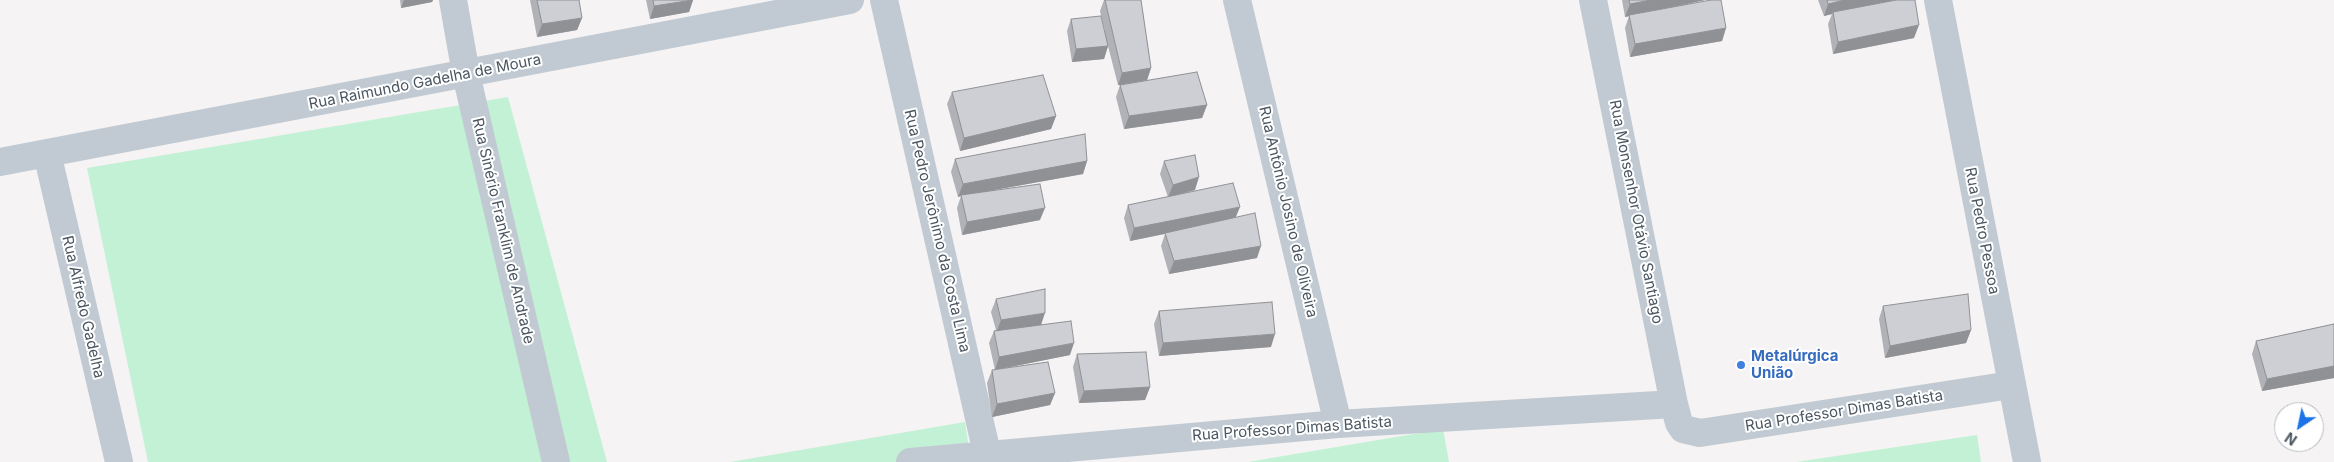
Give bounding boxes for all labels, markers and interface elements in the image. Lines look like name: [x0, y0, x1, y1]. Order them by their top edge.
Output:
street label: Rua Raimundo Gadelha de Moura: [307, 51, 543, 113]
street label: Rua Monsenhor Otávio Santiago: [1605, 98, 1667, 326]
street label: Rua Antônio Josino de Oliveira: [1255, 105, 1321, 319]
street label: Rua Pedro Jerônimo da Costa Lima: [900, 108, 974, 354]
street label: Rua Sinério Franklim de Andrade: [468, 116, 538, 346]
street label: Rua Pedro Pessoa: [1961, 166, 2003, 296]
street label: Rua Alfredo Gadelha: [58, 234, 108, 380]
place label: Metalúrgica União: [1751, 347, 1839, 382]
marker: Metalúrgica União: [1735, 359, 1747, 371]
street label: Rua Professor Dimas Batista: [1744, 386, 1944, 436]
north arrow: [2274, 402, 2324, 452]
street label: Rua Professor Dimas Batista: [1192, 413, 1392, 445]
text: N: [2282, 429, 2300, 449]

